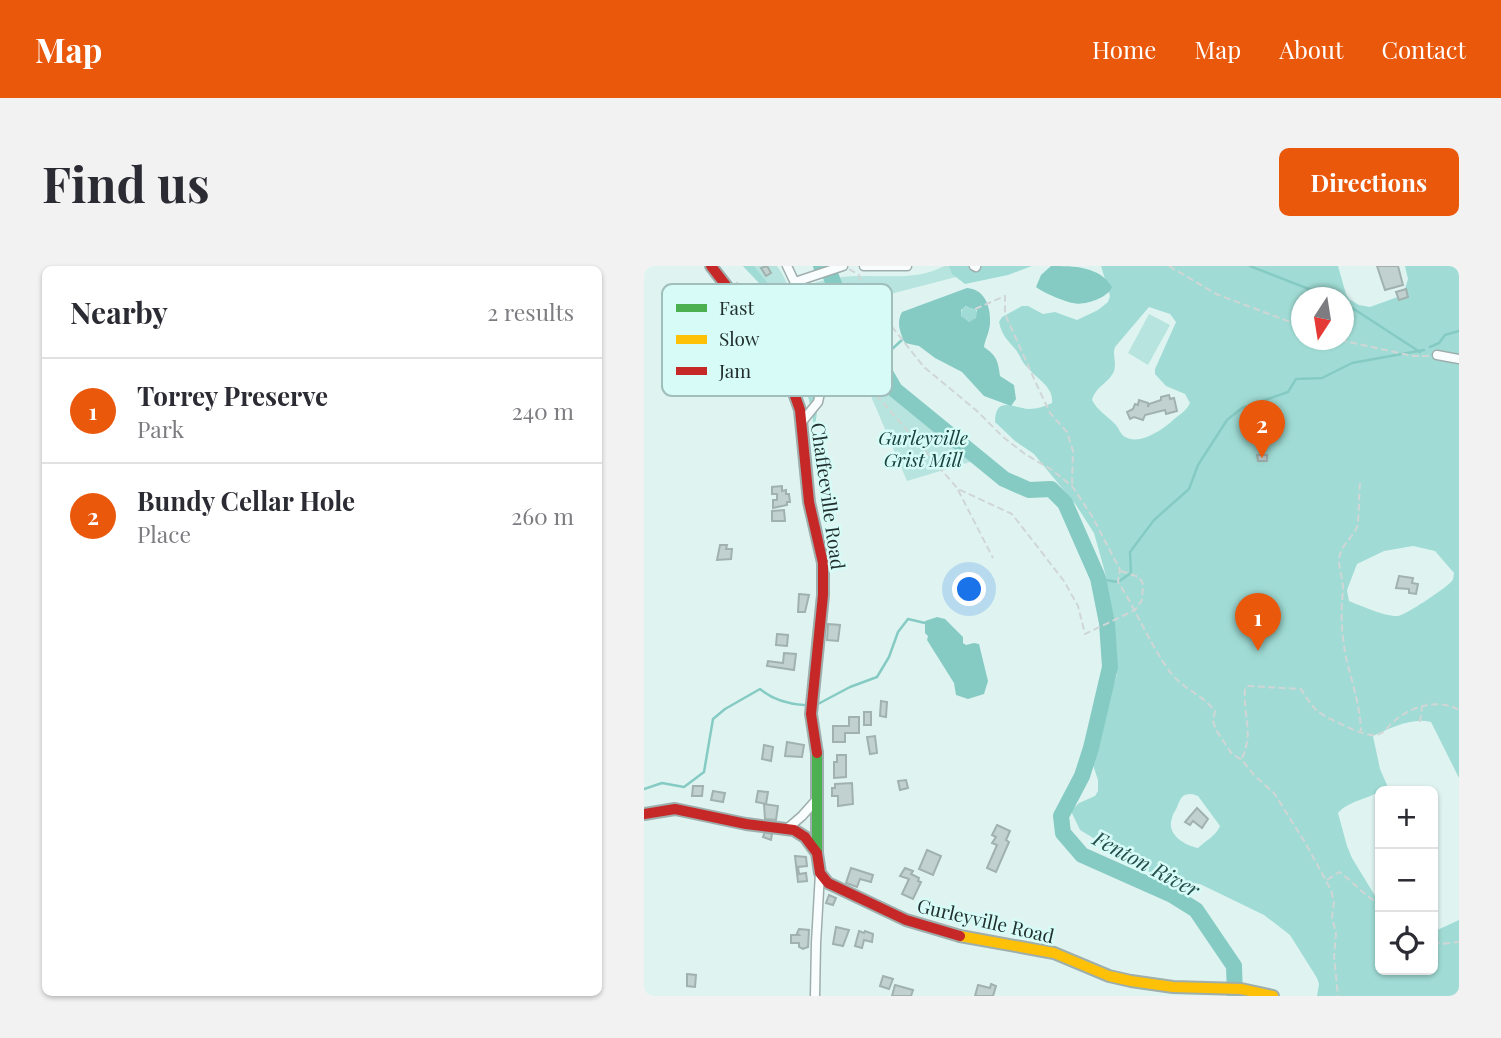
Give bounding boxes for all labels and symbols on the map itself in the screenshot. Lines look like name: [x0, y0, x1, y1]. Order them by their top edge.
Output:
legend: [662, 284, 892, 396]
north arrow: [1291, 287, 1354, 350]
text: Fast: [719, 294, 755, 320]
text: Slow: [719, 325, 760, 351]
text: Jam: [718, 357, 751, 383]
pin: 2: [1239, 400, 1285, 458]
street label: Chaffeeville Road: [806, 421, 852, 571]
park label: Gurleyville Grist Mill: [878, 424, 968, 472]
your location: [952, 572, 986, 606]
pin: 1: [1235, 593, 1281, 651]
water label: Fenton River: [1088, 823, 1206, 903]
street label: Gurleyville Road: [915, 892, 1057, 948]

